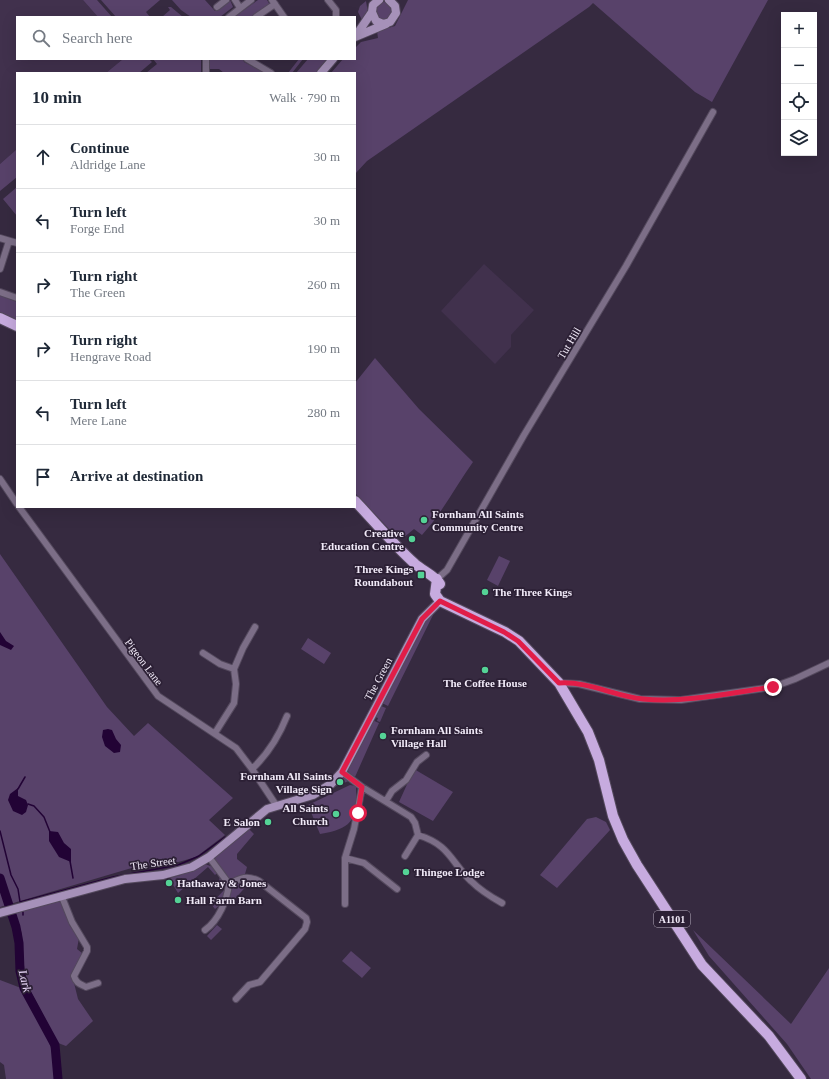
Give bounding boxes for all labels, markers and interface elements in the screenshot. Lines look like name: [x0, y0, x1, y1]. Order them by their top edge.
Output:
map controls: [781, 12, 817, 156]
button: +: [781, 12, 817, 48]
search box: [16, 16, 356, 60]
icon: search: [30, 27, 52, 49]
text: Search here: [62, 30, 132, 46]
button: −: [781, 48, 817, 84]
button: locate: [781, 84, 817, 120]
text: 10 min: [32, 88, 82, 107]
text: Walk · 790 m: [269, 90, 340, 105]
button: layers: [781, 120, 817, 156]
text: Continue: [70, 140, 129, 156]
icon: ahead: [32, 146, 54, 168]
text: 30 m: [314, 149, 340, 164]
text: Aldridge Lane: [70, 157, 145, 172]
text: Turn left: [70, 204, 127, 220]
icon: left: [32, 210, 54, 232]
text: 30 m: [314, 213, 340, 228]
text: Forge End: [70, 221, 124, 236]
text: Turn right: [70, 268, 137, 284]
icon: right: [32, 274, 54, 296]
text: 260 m: [307, 277, 340, 292]
text: The Green: [70, 285, 125, 300]
street label: Tut Hill: [555, 325, 583, 361]
text: Turn right: [70, 332, 137, 348]
icon: right: [32, 338, 54, 360]
text: 190 m: [307, 341, 340, 356]
text: Hengrave Road: [70, 349, 151, 364]
text: Turn left: [70, 396, 127, 412]
icon: left: [32, 402, 54, 424]
text: 280 m: [307, 405, 340, 420]
text: Mere Lane: [70, 413, 127, 428]
icon: arrive: [32, 466, 54, 488]
text: Arrive at destination: [70, 468, 203, 484]
place label: Fornham All Saints Community Centre: [432, 508, 524, 533]
marker: Fornham All Saints Community Centre: [419, 515, 429, 525]
place label: Creative Education Centre: [321, 527, 404, 552]
marker: Creative Education Centre: [407, 534, 417, 544]
place label: Three Kings Roundabout: [354, 563, 414, 588]
marker: Three Kings Roundabout: [416, 570, 426, 580]
place label: The Three Kings: [493, 586, 573, 598]
marker: The Three Kings: [480, 587, 490, 597]
street label: Pigeon Lane: [123, 636, 165, 688]
street label: The Green: [362, 655, 394, 702]
marker: The Coffee House: [480, 665, 490, 675]
place label: The Coffee House: [443, 677, 527, 689]
route end: [764, 678, 782, 696]
place label: Fornham All Saints Village Hall: [391, 724, 483, 749]
marker: Fornham All Saints Village Hall: [378, 731, 388, 741]
place label: Fornham All Saints Village Sign: [240, 770, 333, 795]
marker: Fornham All Saints Village Sign: [335, 777, 345, 787]
place label: All Saints Church: [282, 802, 329, 827]
route start: [349, 804, 367, 822]
marker: All Saints Church: [331, 809, 341, 819]
place label: E Salon: [224, 816, 260, 828]
marker: E Salon: [263, 817, 273, 827]
street label: The Street: [130, 854, 176, 872]
place label: Thingoe Lodge: [414, 866, 485, 878]
marker: Thingoe Lodge: [401, 867, 411, 877]
place label: Hathaway & Jones: [177, 877, 267, 889]
marker: Hathaway & Jones: [164, 878, 174, 888]
place label: Hall Farm Barn: [186, 894, 262, 906]
marker: Hall Farm Barn: [173, 895, 183, 905]
road number: A1101: [654, 911, 690, 927]
water label: Lark: [15, 967, 35, 994]

